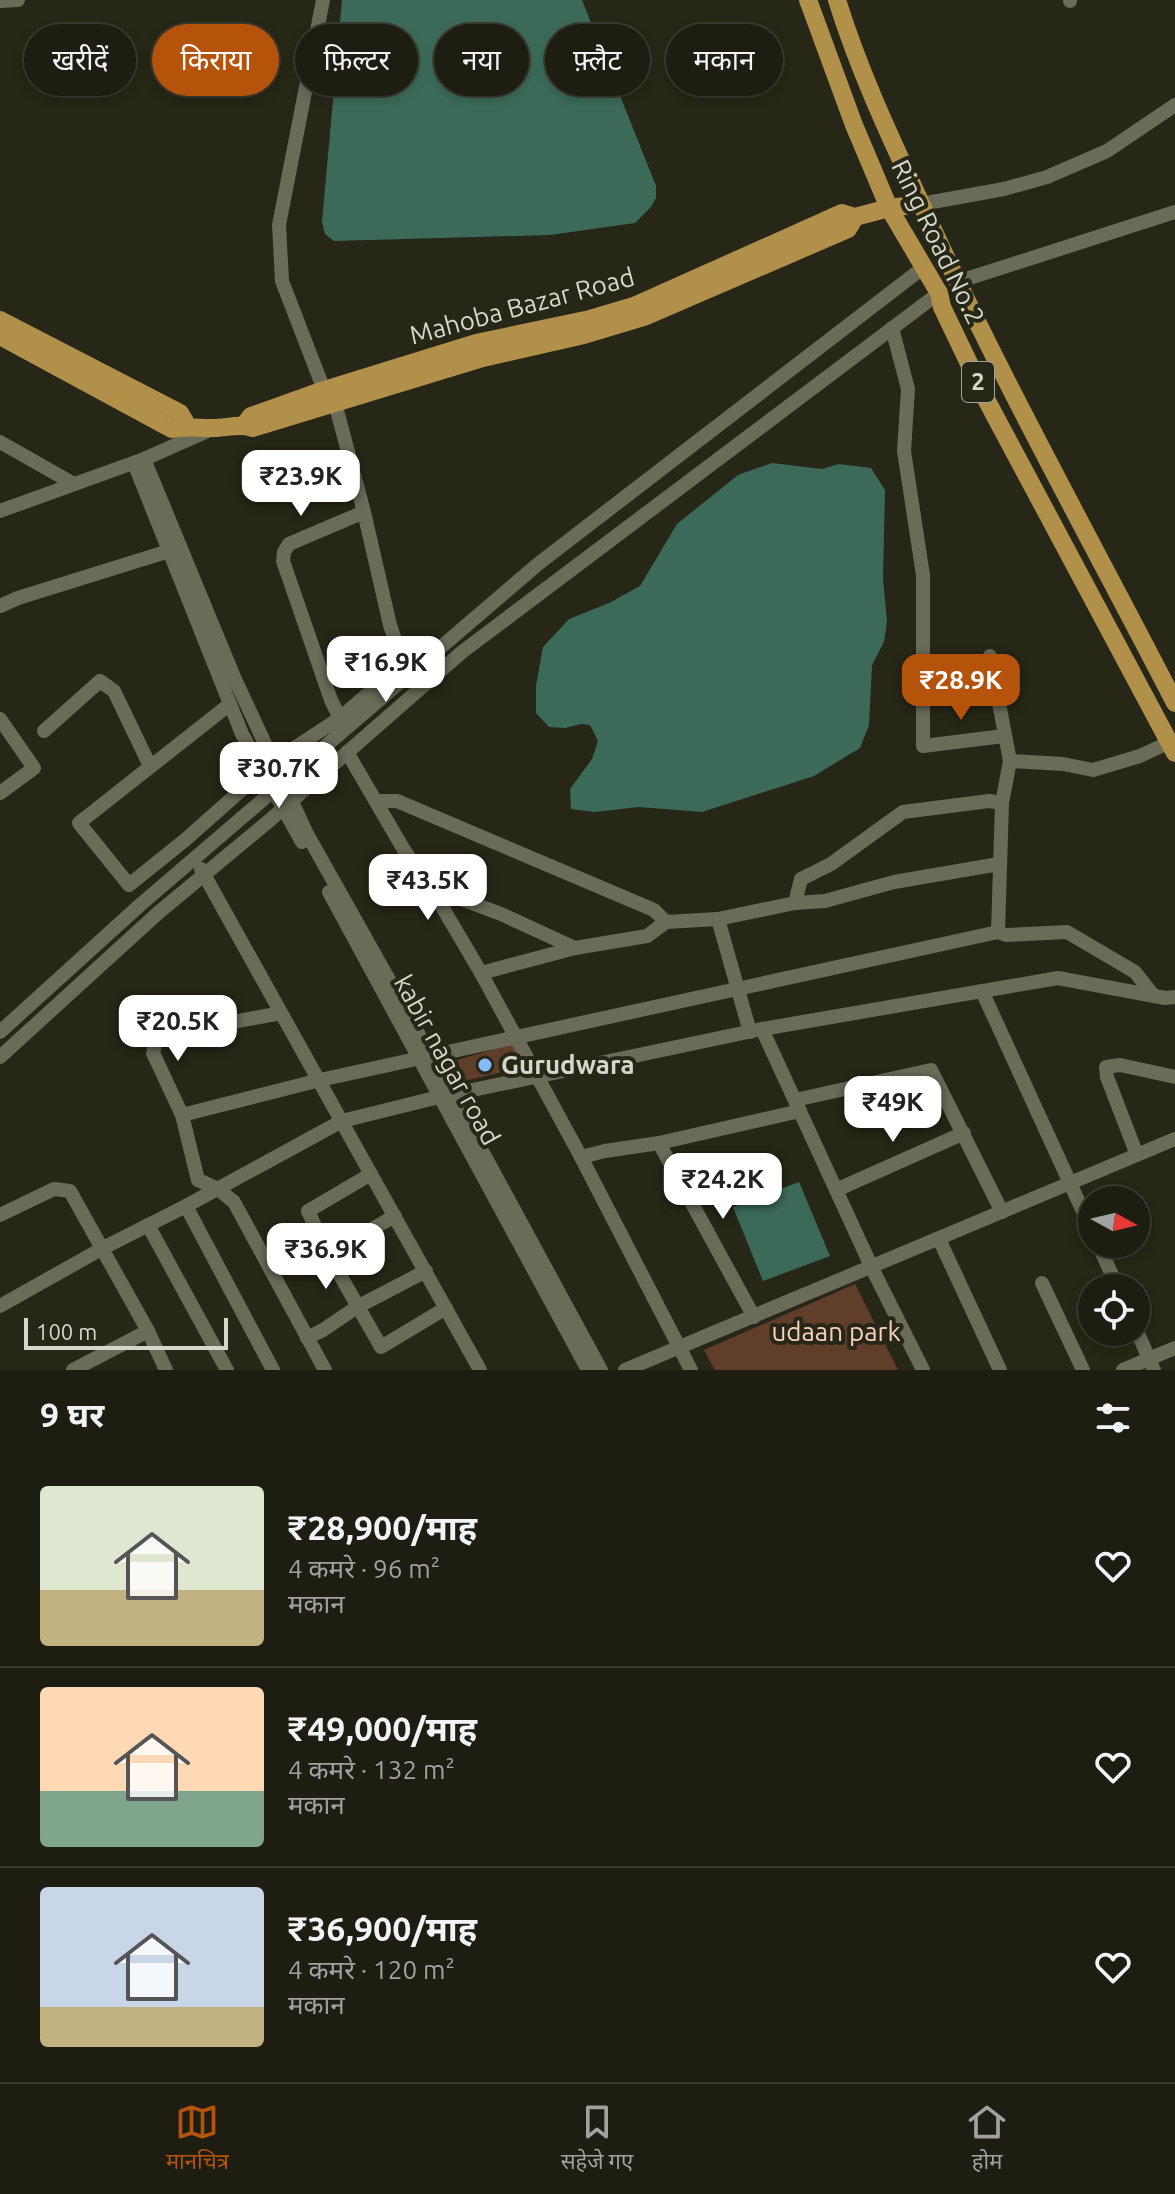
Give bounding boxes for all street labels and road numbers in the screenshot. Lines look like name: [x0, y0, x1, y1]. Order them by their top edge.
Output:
street label: Ring Road No.2: [886, 155, 991, 329]
street label: Mahoba Bazar Road: [406, 262, 637, 349]
road number: 2: [962, 362, 994, 402]
street label: kabir nagar road: [389, 970, 506, 1150]

